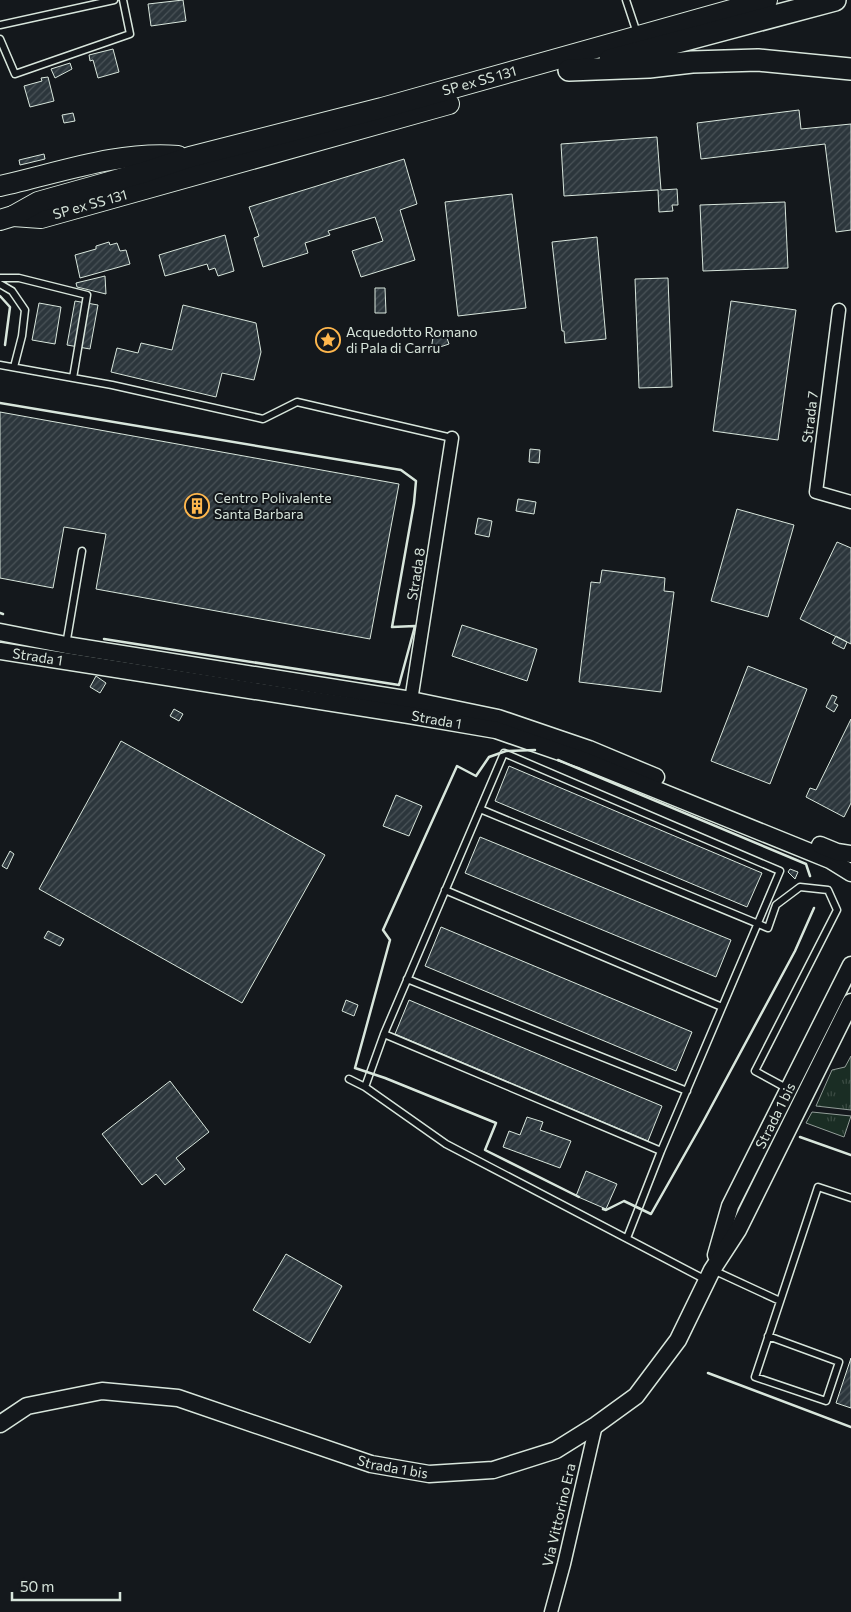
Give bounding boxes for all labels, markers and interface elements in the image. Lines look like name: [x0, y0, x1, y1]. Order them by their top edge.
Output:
street label: SP ex SS 131: [440, 62, 518, 99]
street label: SP ex SS 131: [51, 185, 129, 222]
place label: Acquedotto Romano di Pala di Carru: [346, 323, 478, 356]
place icon: Acquedotto Romano di Pala di Carru: [315, 327, 341, 353]
street label: Strada 7: [798, 390, 821, 444]
place label: Centro Polivalente Santa Barbara: [214, 489, 332, 522]
building icon: Centro Polivalente Santa Barbara: [184, 493, 210, 519]
street label: Strada 8: [403, 546, 428, 602]
street label: Strada 1: [11, 644, 64, 669]
street label: Strada 1: [410, 707, 463, 732]
street label: Strada 1 bis: [751, 1080, 799, 1151]
street label: Strada 1 bis: [355, 1451, 429, 1482]
street label: Via Vittorino Era: [538, 1462, 579, 1568]
scale bar: [12, 1570, 120, 1602]
text: 50 m: [20, 1577, 54, 1595]

